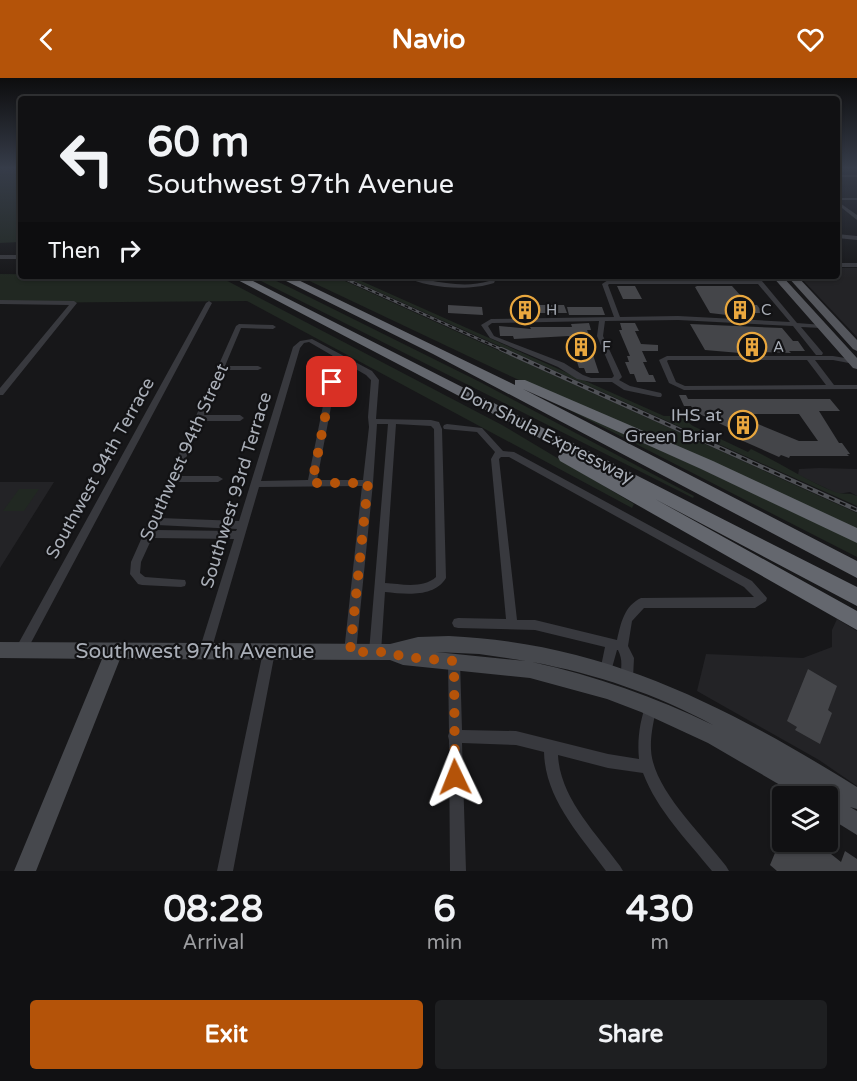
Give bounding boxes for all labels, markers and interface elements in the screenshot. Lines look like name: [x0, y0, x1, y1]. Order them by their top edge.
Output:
icon: back: [30, 23, 63, 56]
text: Navio: [391, 23, 466, 56]
icon: heart: [794, 23, 827, 56]
text: 60 m: [147, 117, 249, 168]
icon: left: [48, 120, 126, 198]
text: Southwest 97th Avenue: [147, 168, 454, 201]
icon: right: [113, 234, 146, 267]
text: Then: [48, 238, 101, 264]
building icon: H: [509, 294, 541, 326]
building icon: C: [724, 294, 756, 326]
place label: H: [546, 301, 557, 319]
place label: C: [761, 301, 771, 319]
building icon: F: [565, 331, 597, 363]
building icon: A: [736, 331, 768, 363]
place label: F: [602, 338, 611, 356]
place label: A: [773, 338, 784, 356]
pin: [306, 356, 357, 407]
street label: Southwest 94th Street: [135, 360, 233, 544]
icon: arrive: [315, 365, 348, 398]
street label: Southwest 94th Terrace: [41, 374, 159, 562]
street label: Don Shula Expressway: [456, 382, 638, 489]
street label: Southwest 93rd Terrace: [196, 389, 276, 591]
place label: IHS at Green Briar: [625, 404, 722, 447]
building icon: IHS at Green Briar: [727, 409, 759, 441]
street label: Southwest 97th Avenue: [76, 639, 314, 664]
position arrow: [423, 745, 487, 809]
map controls: [772, 786, 838, 852]
button: layers: [772, 786, 838, 852]
text: 08:28: [163, 888, 263, 931]
text: 6: [433, 888, 456, 931]
text: 430: [626, 888, 694, 931]
text: Arrival: [182, 931, 244, 955]
text: min: [427, 931, 462, 955]
text: m: [650, 931, 669, 955]
button: Exit: [30, 1000, 423, 1069]
button: Share: [435, 1000, 827, 1069]

